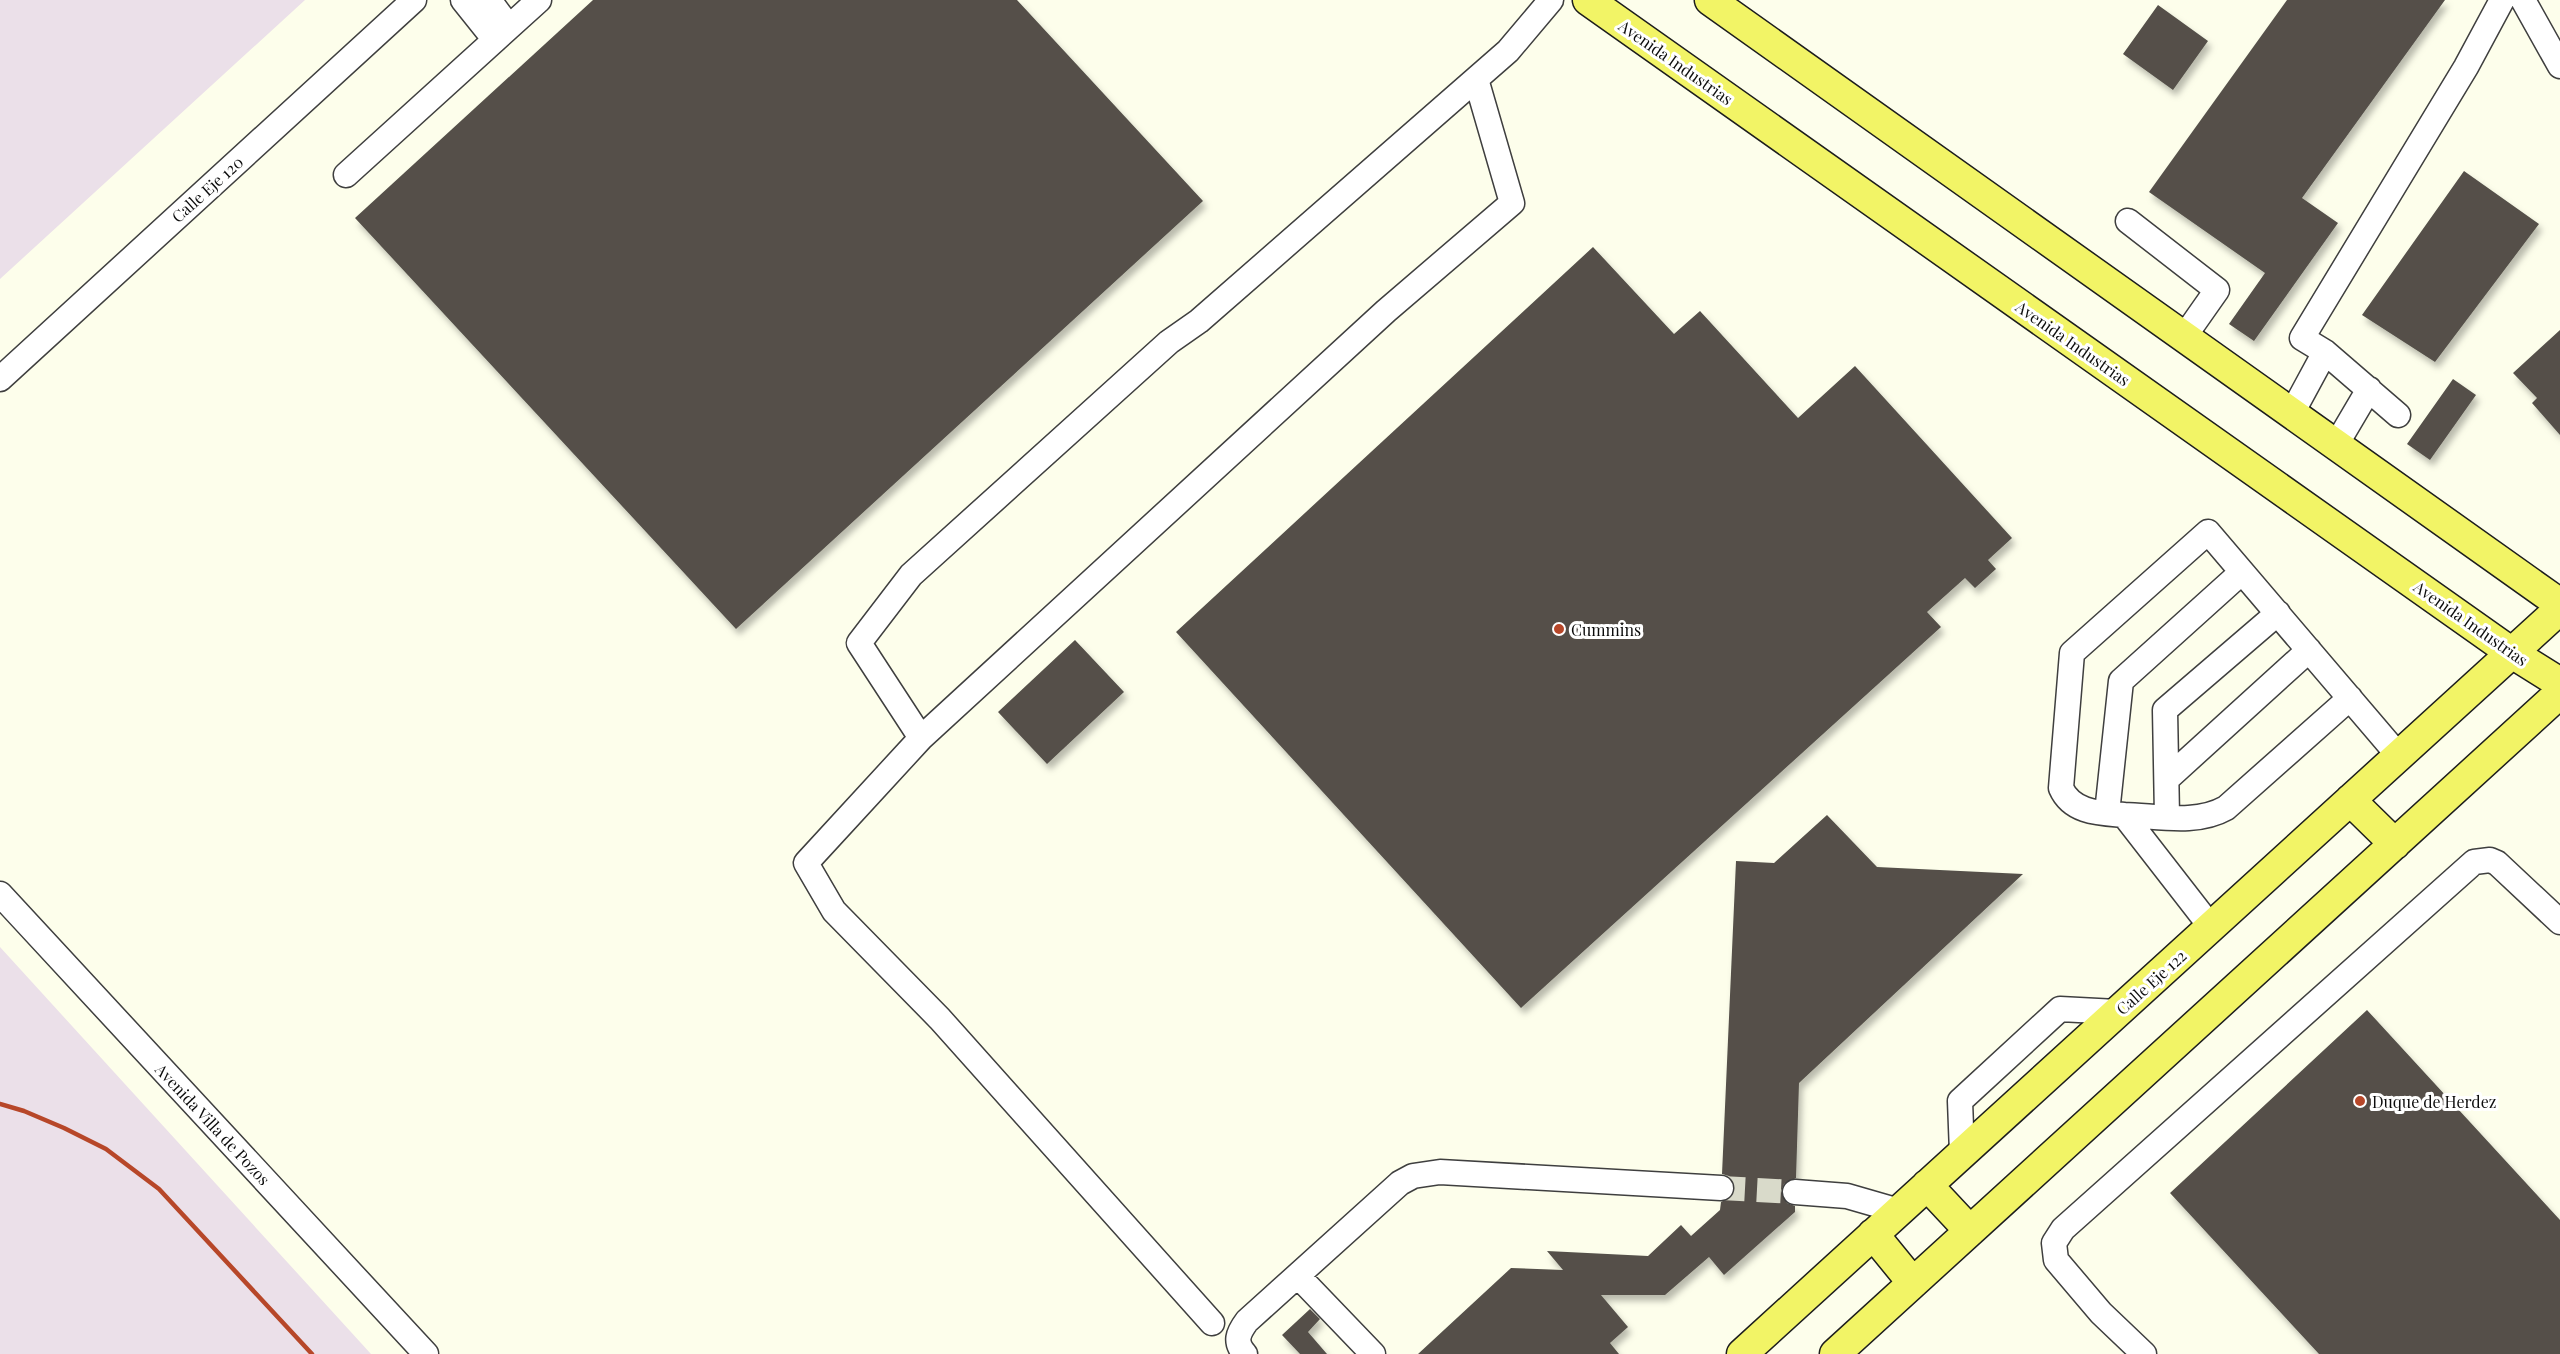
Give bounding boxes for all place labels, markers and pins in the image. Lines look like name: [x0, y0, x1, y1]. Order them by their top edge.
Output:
place label: Cummins: [1571, 619, 1641, 640]
marker: Cummins: [1552, 622, 1566, 636]
place label: Duque de Herdez: [2372, 1091, 2497, 1112]
marker: Duque de Herdez: [2353, 1094, 2367, 1108]

